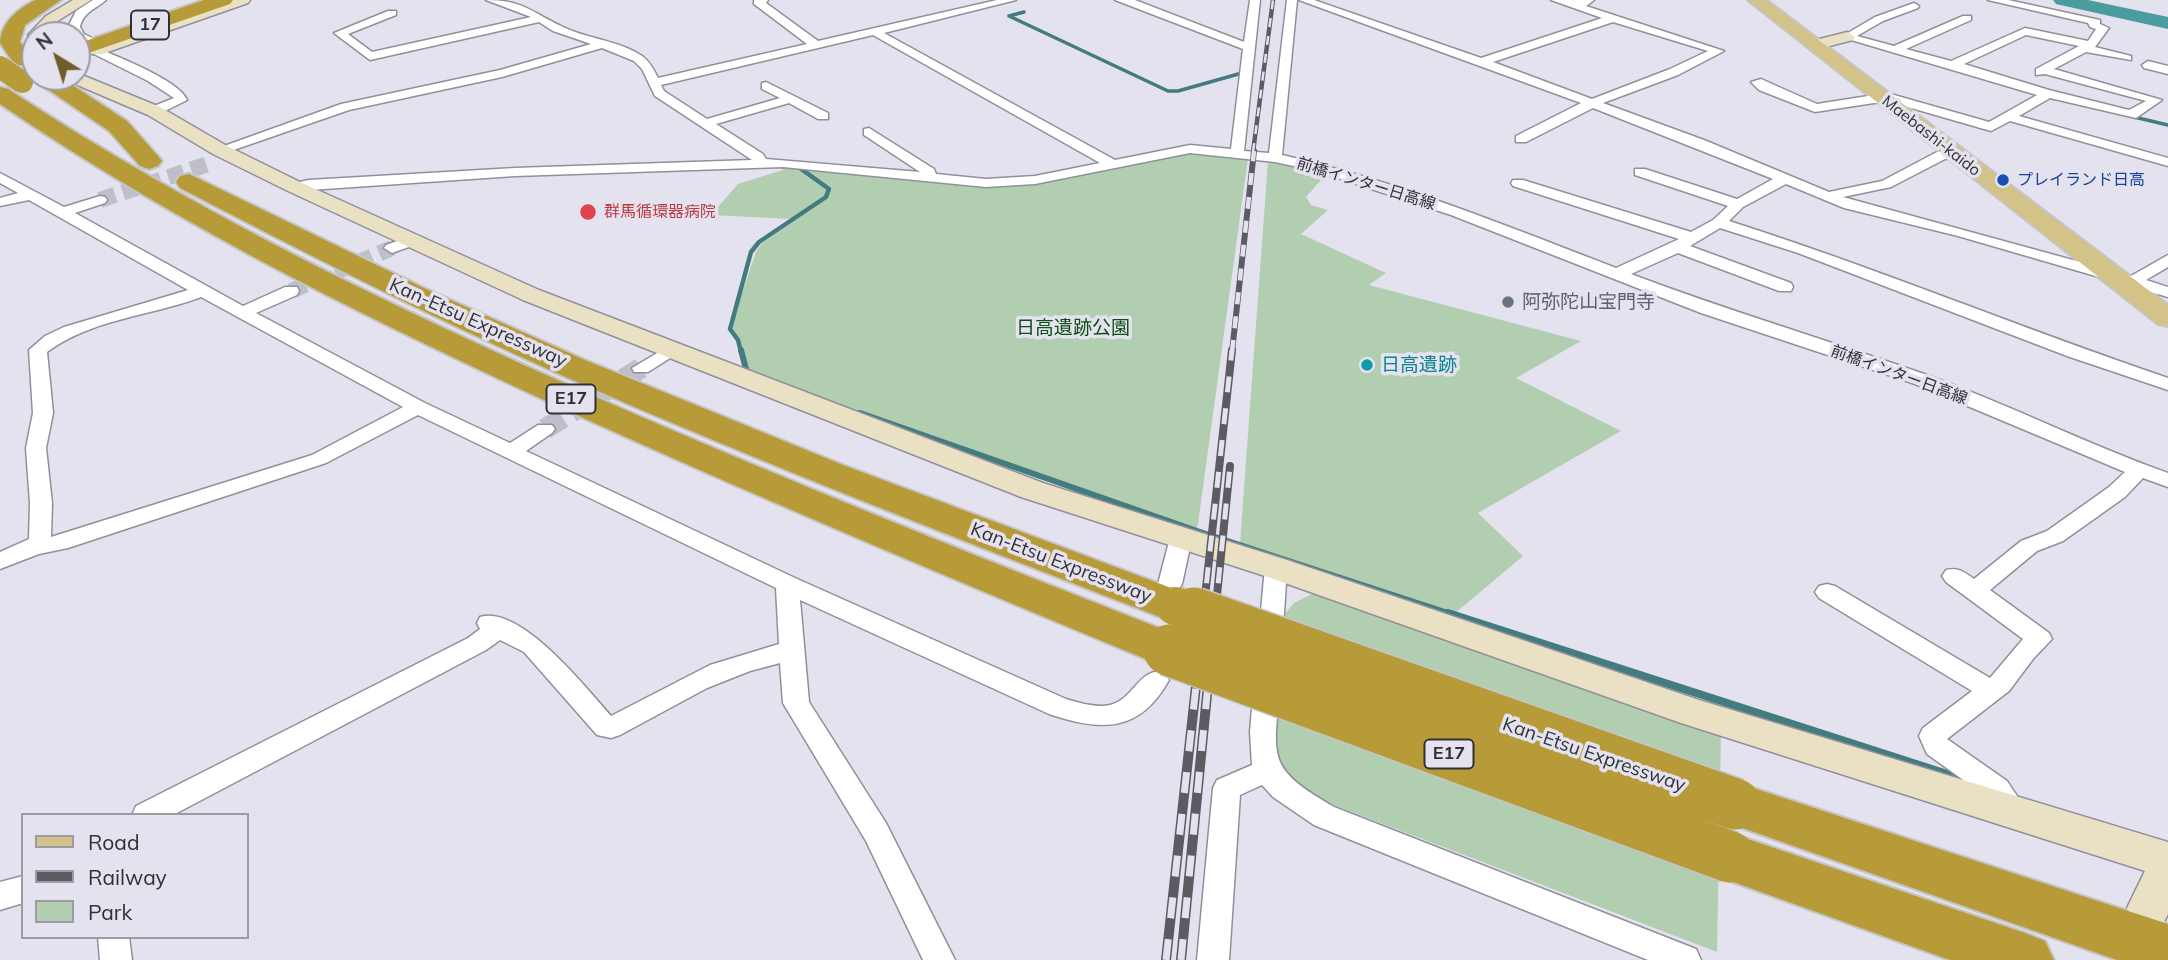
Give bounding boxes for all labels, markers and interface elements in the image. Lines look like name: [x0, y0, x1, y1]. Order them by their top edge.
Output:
road number: 17: [131, 10, 169, 40]
north arrow: [21, 21, 91, 91]
text: N: [31, 27, 57, 55]
street label: Maebashi-kaido: [1878, 92, 1984, 180]
street label: 前橋インター日高線: [1294, 154, 1438, 214]
place label: プレイランド日高: [2017, 170, 2145, 190]
marker: プレイランド日高: [1995, 172, 2011, 188]
marker: 群馬循環器病院: [578, 202, 598, 222]
place label: 群馬循環器病院: [604, 202, 716, 222]
street label: Kan-Etsu Expressway: [386, 274, 570, 372]
place label: 阿弥陀山宝門寺: [1522, 291, 1655, 313]
marker: 阿弥陀山宝門寺: [1500, 294, 1516, 310]
park label: 日高遺跡公園: [1016, 317, 1130, 339]
street label: 前橋インター日高線: [1828, 341, 1970, 409]
place label: 日高遺跡: [1381, 354, 1457, 376]
marker: 日高遺跡: [1359, 357, 1375, 373]
road number: E17: [546, 384, 596, 414]
street label: Kan-Etsu Expressway: [967, 518, 1155, 608]
street label: Kan-Etsu Expressway: [1500, 713, 1688, 797]
road number: E17: [1424, 740, 1474, 768]
legend: [21, 813, 248, 939]
text: Road: [88, 829, 139, 855]
text: Railway: [88, 864, 167, 890]
text: Park: [88, 899, 132, 925]

